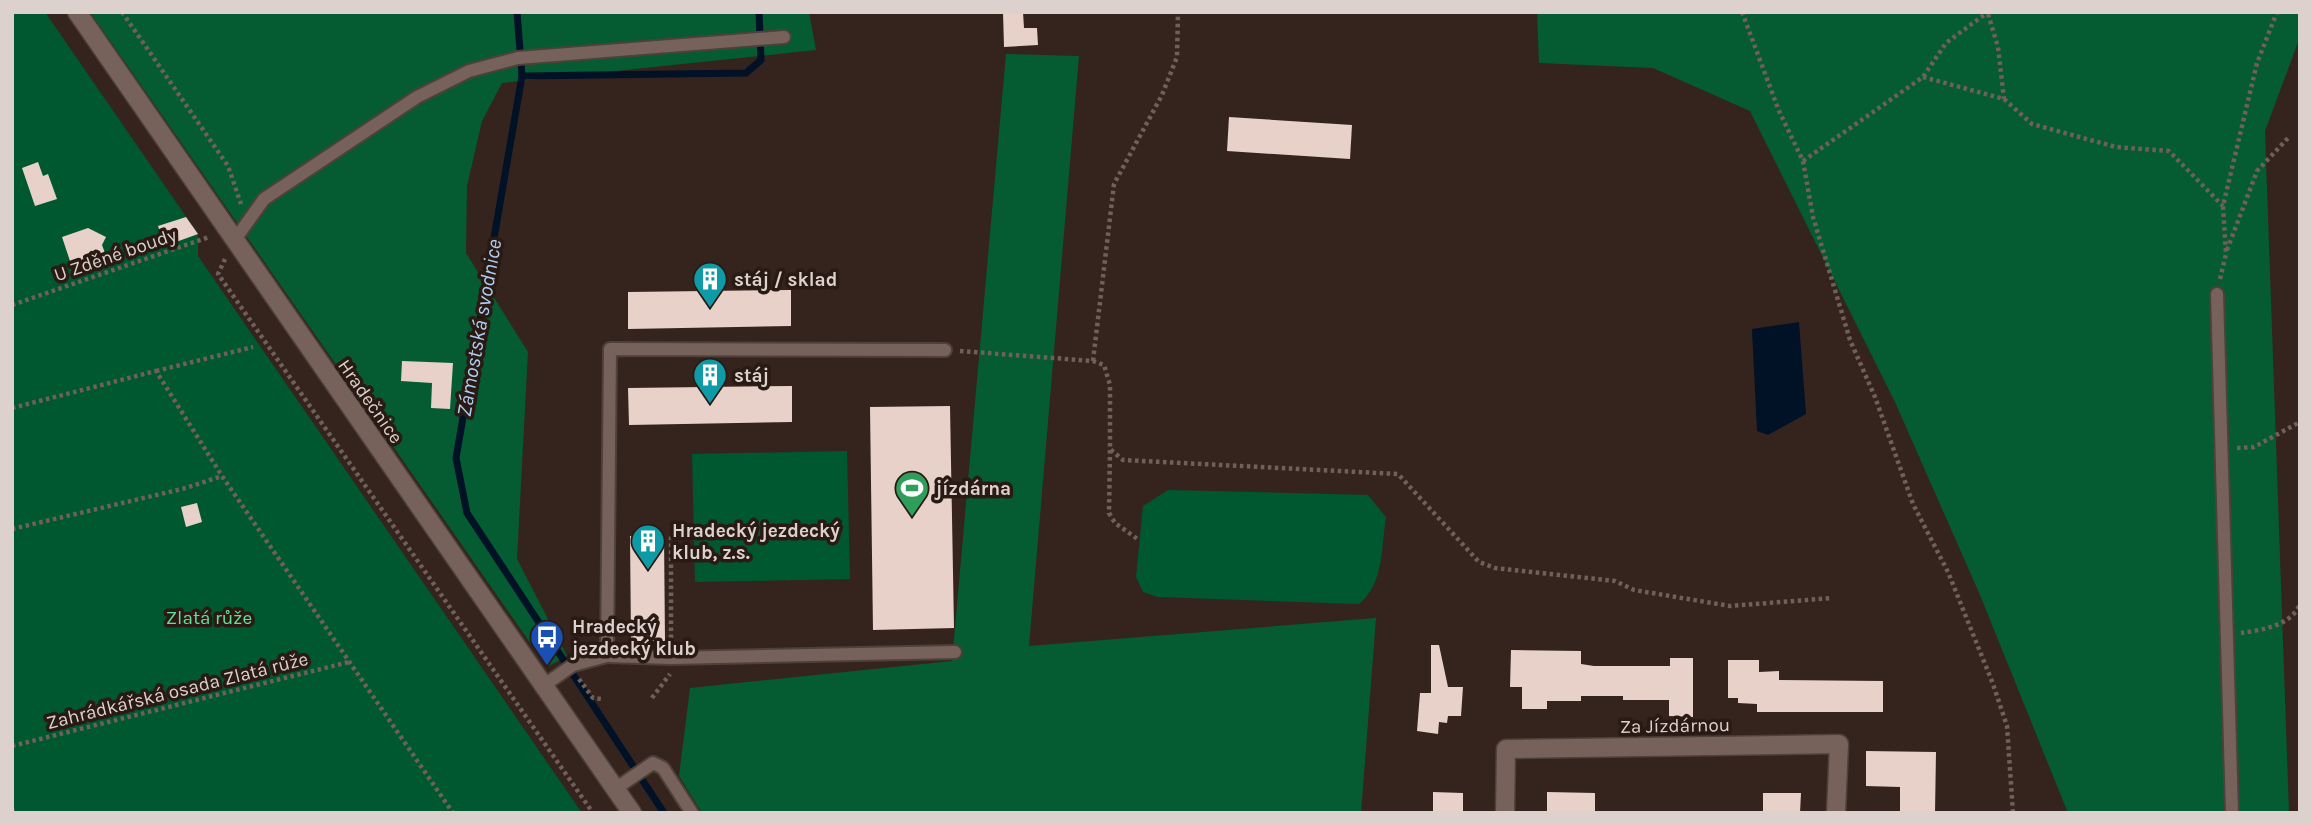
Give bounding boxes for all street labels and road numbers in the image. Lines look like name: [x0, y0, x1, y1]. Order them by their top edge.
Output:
street label: U Zděné boudy: [51, 224, 180, 286]
street label: Hradečnice: [333, 355, 407, 448]
street label: Zahrádkářská osada Zlatá růže: [44, 648, 310, 734]
street label: Za Jízdárnou: [1620, 714, 1730, 738]

